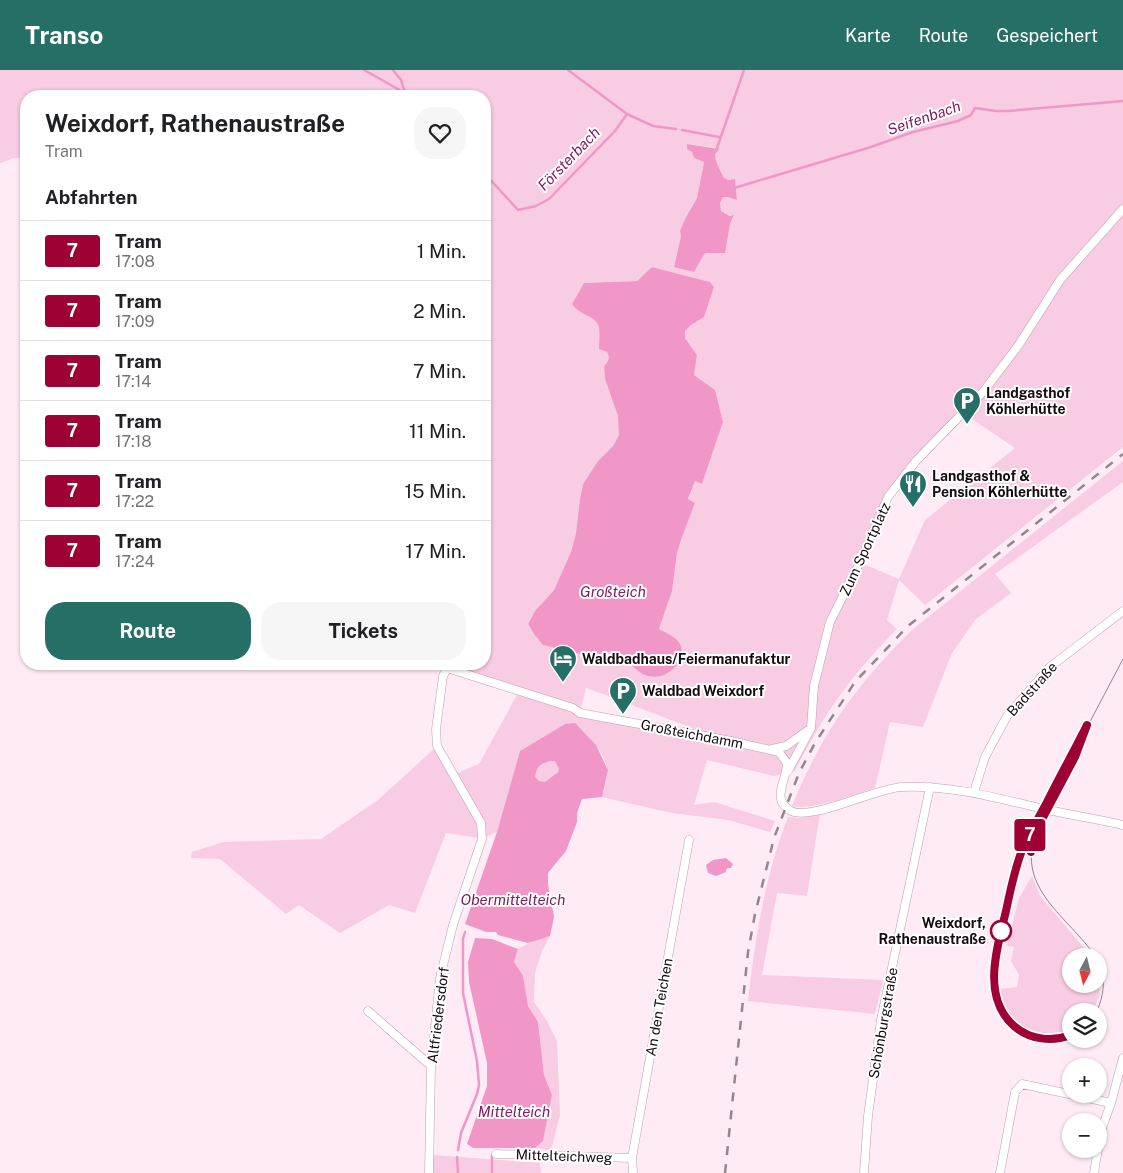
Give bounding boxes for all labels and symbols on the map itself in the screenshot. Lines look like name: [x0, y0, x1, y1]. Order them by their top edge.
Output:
water label: Seifenbach: [885, 97, 963, 138]
water label: Försterbach: [534, 124, 603, 194]
place label: Landgasthof Köhlerhütte: [986, 385, 1070, 417]
parking icon: Landgasthof Köhlerhütte: [952, 386, 982, 425]
place label: Landgasthof & Pension Köhlerhütte: [932, 468, 1067, 500]
restaurant icon: Landgasthof & Pension Köhlerhütte: [898, 469, 928, 508]
street label: Zum Sportplatz: [836, 500, 894, 598]
water label: Großteich: [580, 583, 646, 600]
hotel icon: Waldbadhaus/Feiermanufaktur: [548, 644, 578, 683]
place label: Waldbadhaus/Feiermanufaktur: [582, 651, 791, 667]
street label: Badstraße: [1004, 659, 1060, 719]
parking icon: Waldbad Weixdorf: [608, 676, 638, 715]
place label: Waldbad Weixdorf: [642, 683, 764, 699]
street label: Großteichdamm: [639, 716, 745, 752]
line badge: 7: [1014, 819, 1046, 851]
water label: Obermittelteich: [460, 891, 566, 908]
place label: Weixdorf, Rathenaustraße: [878, 915, 986, 947]
marker: Weixdorf, Rathenaustraße: [990, 920, 1012, 942]
north arrow: [1062, 948, 1108, 992]
street label: An den Teichen: [642, 957, 676, 1057]
street label: Altfriedersdorf: [424, 965, 452, 1064]
street label: Schönburgstraße: [865, 966, 901, 1080]
water label: Mittelteich: [478, 1103, 550, 1120]
street label: Mittelteichweg: [515, 1146, 613, 1166]

